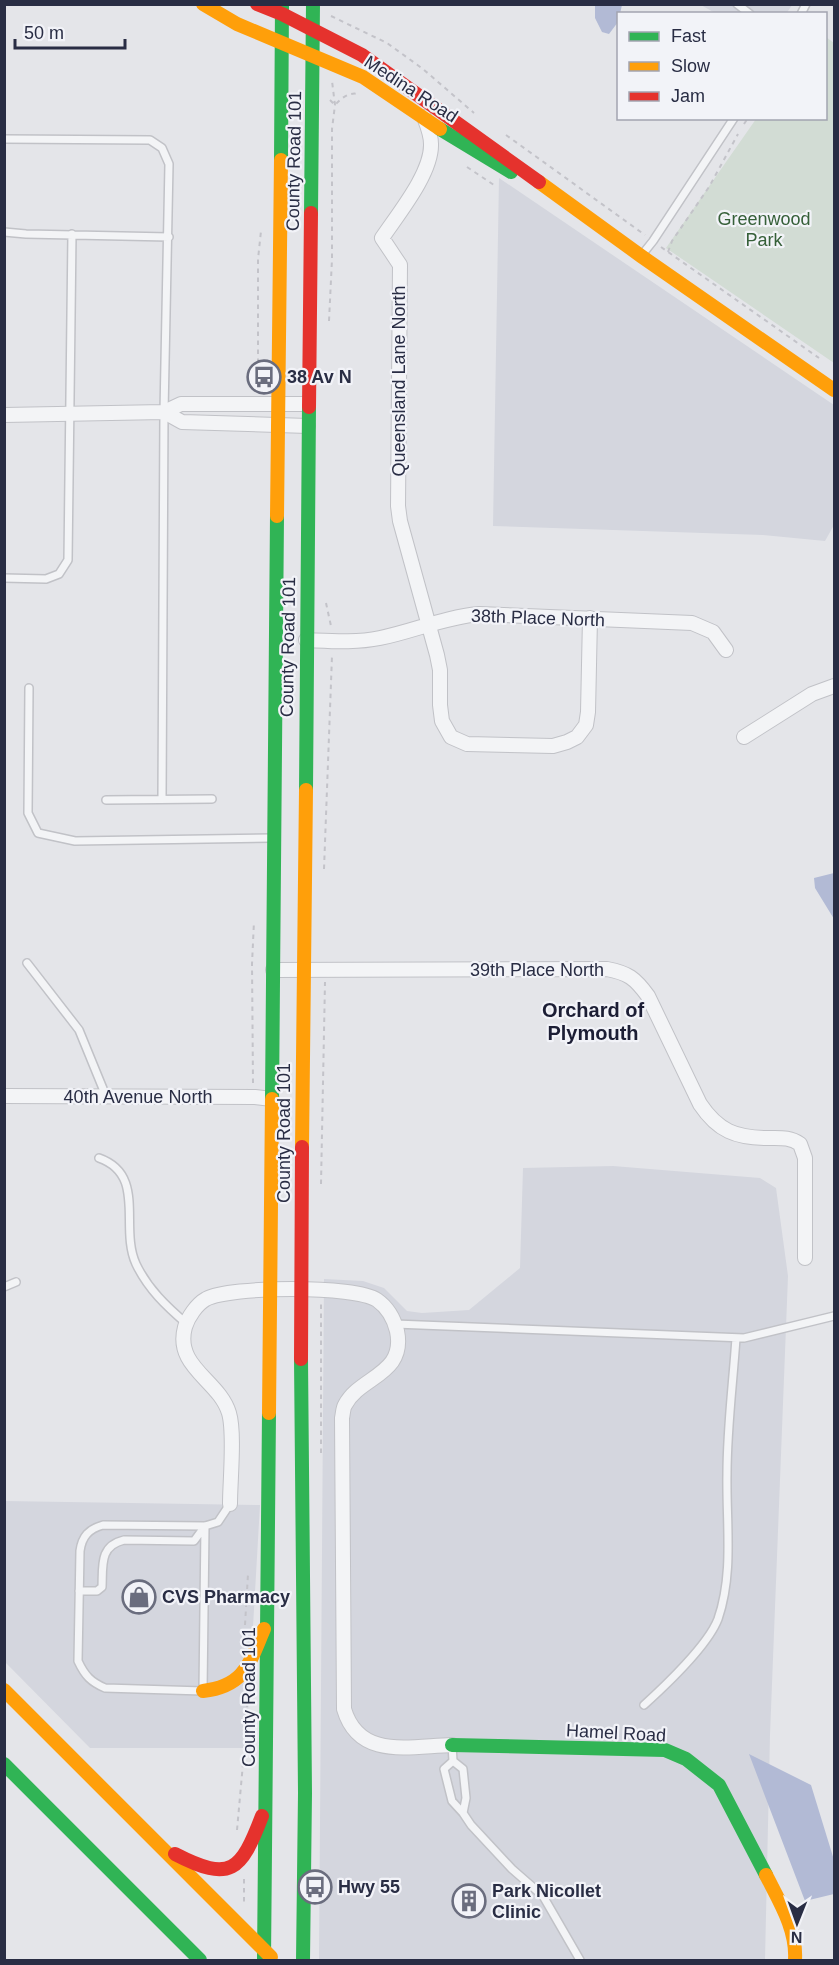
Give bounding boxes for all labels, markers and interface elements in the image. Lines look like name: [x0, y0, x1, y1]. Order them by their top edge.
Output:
scale bar: [15, 12, 124, 50]
legend: [617, 12, 827, 120]
text: 50 m: [24, 23, 64, 43]
text: Fast: [671, 26, 706, 46]
street label: Medina Road: [361, 51, 461, 127]
text: Slow: [671, 56, 711, 76]
text: Jam: [671, 86, 705, 106]
street label: County Road 101: [283, 91, 305, 231]
park label: Greenwood Park: [717, 209, 811, 250]
street label: Queensland Lane North: [389, 285, 409, 477]
bus stop icon: 38 Av N: [246, 359, 282, 395]
place label: 38 Av N: [287, 367, 352, 387]
street label: County Road 101: [277, 577, 299, 717]
street label: 38th Place North: [471, 606, 605, 630]
street label: 39th Place North: [470, 960, 604, 980]
district label: Orchard of Plymouth: [542, 999, 644, 1044]
street label: County Road 101: [274, 1063, 294, 1203]
street label: 40th Avenue North: [64, 1087, 212, 1107]
shop icon: CVS Pharmacy: [121, 1579, 157, 1615]
place label: CVS Pharmacy: [162, 1587, 290, 1607]
street label: County Road 101: [239, 1627, 259, 1767]
street label: Hamel Road: [566, 1720, 666, 1746]
bus stop icon: Hwy 55: [297, 1869, 333, 1905]
place label: Hwy 55: [338, 1877, 400, 1897]
place label: Park Nicollet Clinic: [492, 1881, 601, 1922]
building icon: Park Nicollet Clinic: [451, 1883, 487, 1919]
north arrow: [767, 1893, 827, 1953]
text: N: [791, 1929, 803, 1946]

